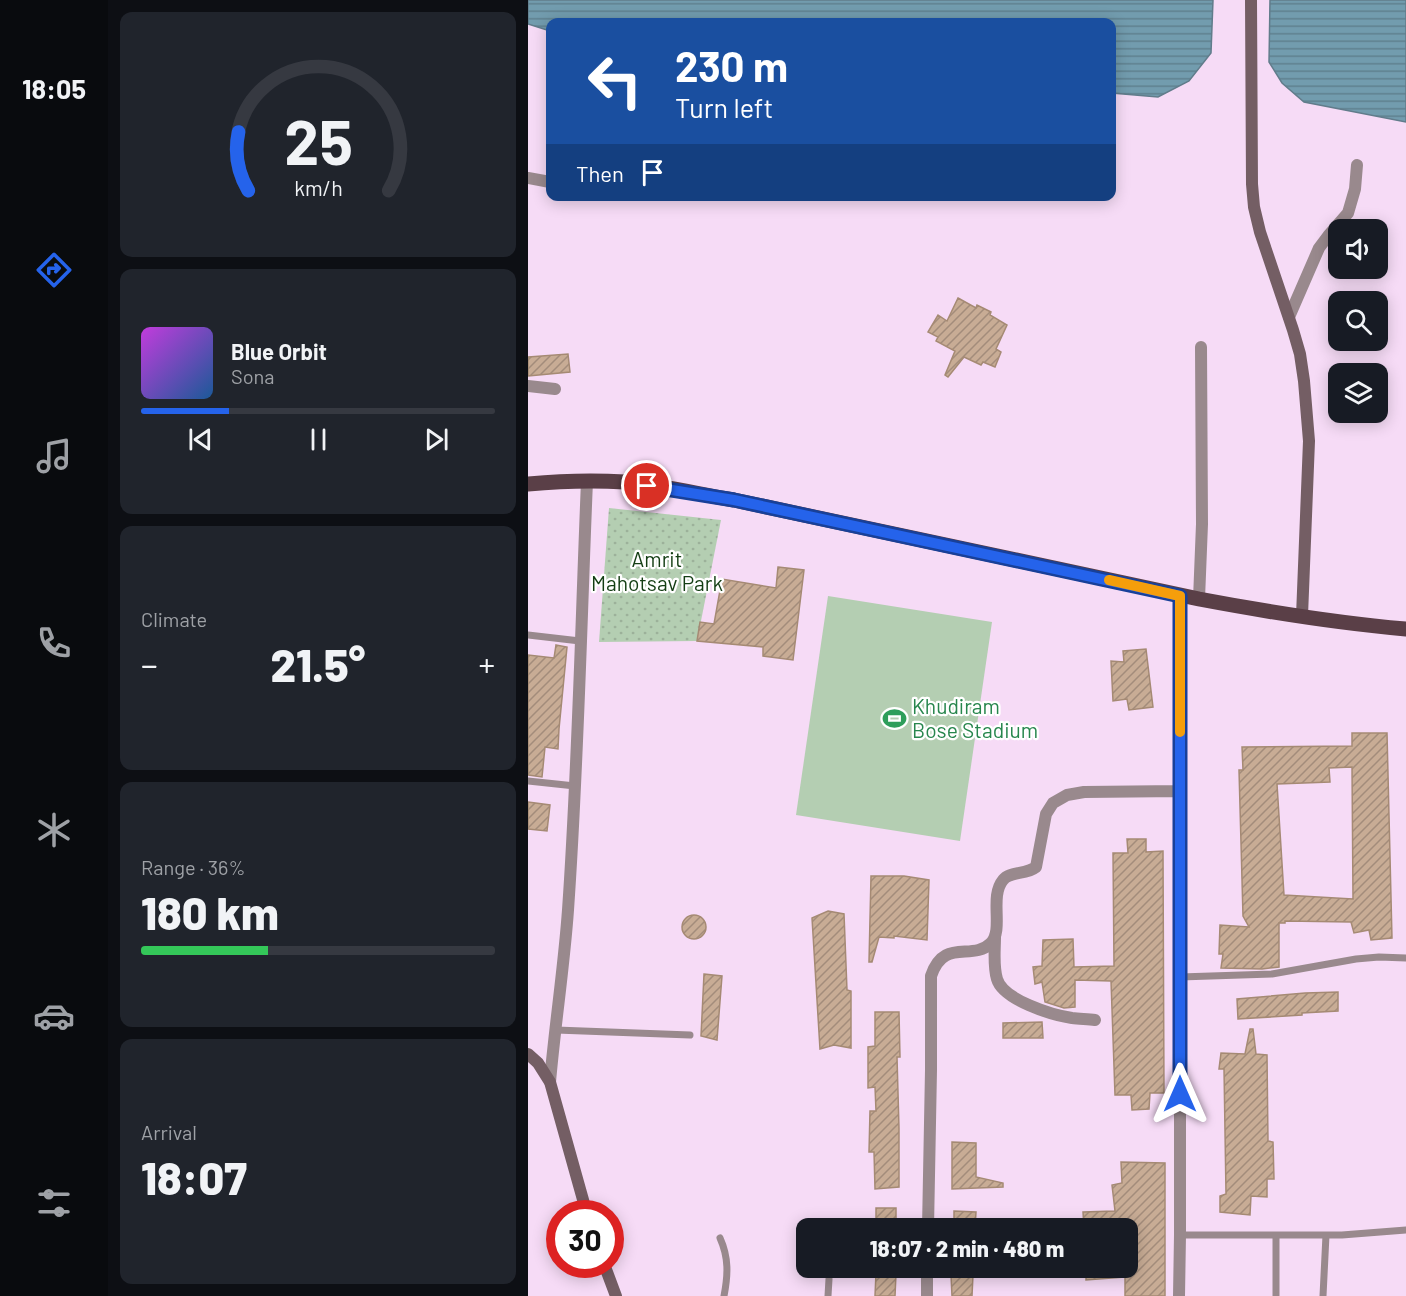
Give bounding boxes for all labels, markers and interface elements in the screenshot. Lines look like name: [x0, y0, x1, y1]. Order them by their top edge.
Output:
text: 230 m: [675, 40, 788, 90]
icon: left: [576, 42, 654, 120]
text: 18:05: [22, 72, 86, 104]
text: Turn left: [675, 91, 773, 123]
text: 25: [284, 104, 352, 178]
icon: arrive: [636, 156, 669, 189]
text: Then: [576, 160, 624, 186]
text: km/h: [294, 176, 342, 201]
map controls: [1328, 219, 1388, 423]
button: sound: [1328, 219, 1388, 279]
icon: directions: [33, 249, 75, 291]
button: search: [1328, 291, 1388, 351]
text: Blue Orbit: [231, 338, 327, 364]
button: layers: [1328, 363, 1388, 423]
text: Sona: [231, 364, 275, 388]
icon: previous: [184, 423, 217, 456]
icon: pause: [302, 423, 335, 456]
icon: next: [420, 423, 453, 456]
icon: music: [33, 435, 75, 477]
pin: [621, 460, 672, 511]
icon: arrive: [630, 469, 663, 502]
park label: Amrit Mahotsav Park: [591, 546, 723, 595]
text: Climate: [141, 607, 207, 631]
icon: phone: [33, 622, 75, 664]
text: 21.5°: [271, 637, 365, 691]
text: −: [141, 644, 158, 684]
text: +: [479, 644, 495, 684]
place label: Khudiram Bose Stadium: [912, 693, 1038, 742]
sports icon: Khudiram Bose Stadium: [881, 706, 907, 732]
icon: climate: [33, 809, 75, 851]
text: Range · 36%: [141, 855, 245, 879]
text: 180 km: [141, 885, 279, 939]
icon: car: [33, 995, 75, 1037]
position arrow: [1148, 1062, 1212, 1126]
text: Arrival: [141, 1120, 197, 1144]
text: 18:07: [141, 1150, 247, 1204]
icon: filters: [33, 1182, 75, 1224]
speed limit sign: 30: [546, 1200, 624, 1278]
text: 18:07 · 2 min · 480 m: [870, 1235, 1064, 1261]

